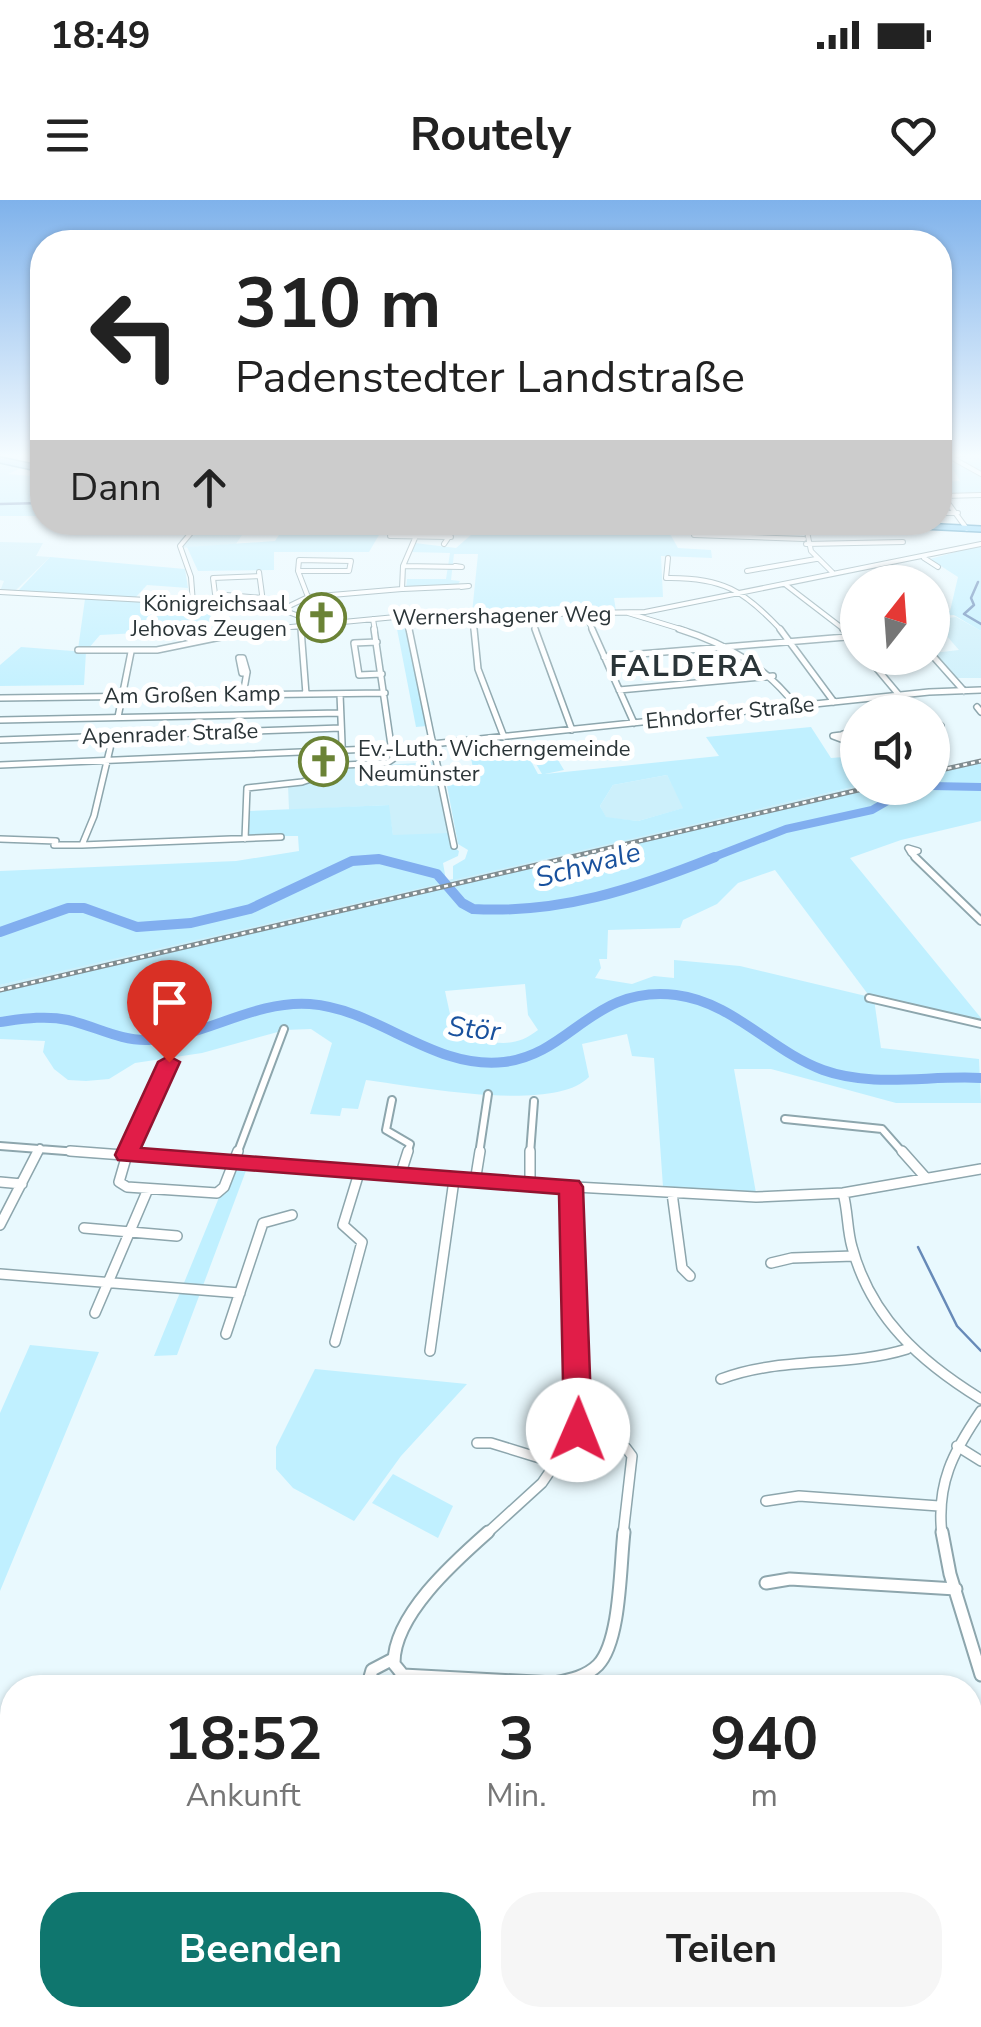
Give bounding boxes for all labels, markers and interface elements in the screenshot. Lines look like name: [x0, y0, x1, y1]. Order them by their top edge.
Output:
text: 18:49: [50, 10, 151, 61]
text: Routely: [410, 105, 571, 166]
icon: menu: [40, 108, 95, 163]
icon: heart: [886, 108, 941, 163]
text: 310 m: [235, 256, 441, 352]
icon: left: [70, 270, 200, 400]
text: Padenstedter Landstraße: [235, 347, 745, 408]
icon: ahead: [182, 460, 237, 515]
text: Dann: [70, 462, 162, 513]
north arrow: [840, 565, 950, 675]
map controls: [840, 565, 950, 805]
place label: Königreichsaal Jehovas Zeugen: [130, 589, 287, 644]
church icon: Königreichsaal Jehovas Zeugen: [296, 591, 348, 643]
street label: Wernershagener Weg: [392, 599, 612, 633]
district label: FALDERA: [609, 646, 765, 687]
street label: Am Großen Kamp: [103, 678, 281, 712]
street label: Ehndorfer Straße: [644, 689, 816, 737]
button: sound: [840, 695, 950, 805]
street label: Apenrader Straße: [81, 716, 259, 752]
place label: Ev.-Luth. Wicherngemeinde Neumünster: [358, 734, 631, 789]
church icon: Ev.-Luth. Wicherngemeinde Neumünster: [297, 736, 349, 788]
water label: Schwale: [531, 833, 645, 897]
pin: [127, 960, 212, 1063]
icon: arrive: [142, 975, 197, 1030]
water label: Stör: [446, 1007, 503, 1051]
position arrow: [526, 1378, 630, 1482]
text: 18:52: [164, 1698, 323, 1780]
text: 3: [498, 1698, 534, 1780]
text: 940: [710, 1698, 818, 1780]
text: Ankunft: [186, 1774, 301, 1817]
text: Min.: [486, 1774, 547, 1817]
text: m: [751, 1774, 778, 1817]
button: Beenden: [40, 1892, 481, 2007]
button: Teilen: [501, 1892, 942, 2007]

